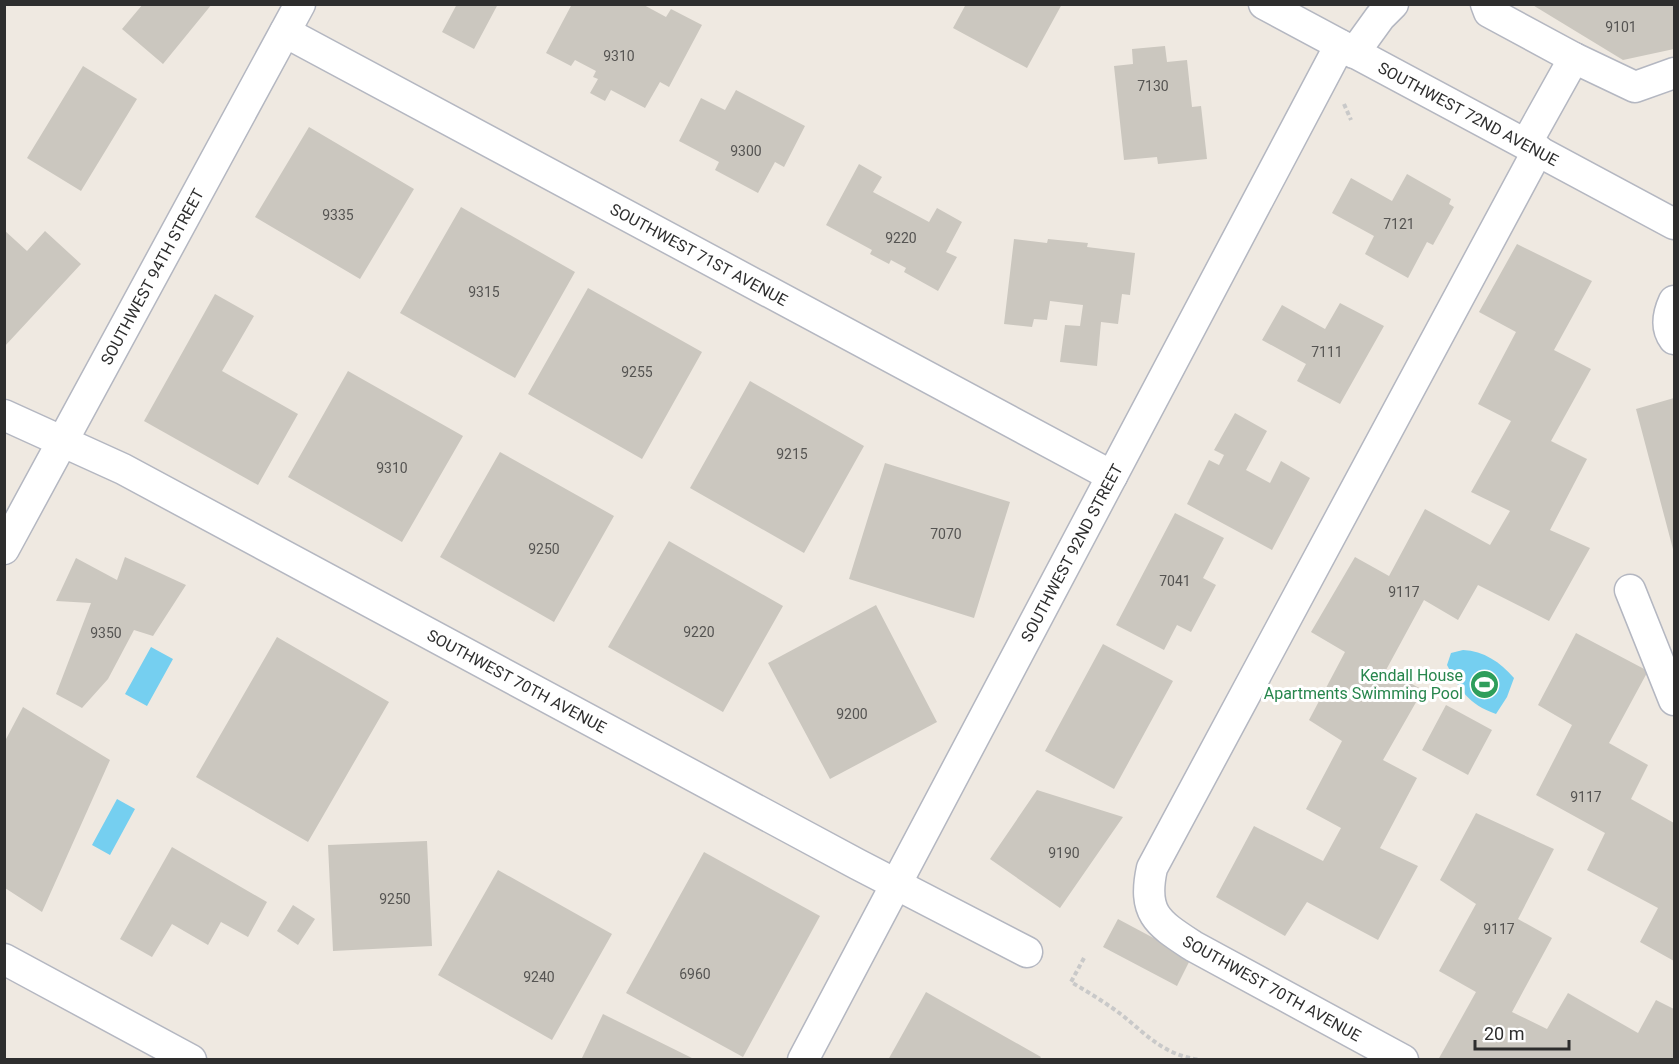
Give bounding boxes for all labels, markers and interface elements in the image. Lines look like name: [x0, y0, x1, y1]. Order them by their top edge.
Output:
house number: 9101: [1605, 19, 1637, 35]
house number: 9310: [603, 48, 635, 64]
street label: SOUTHWEST 72ND AVENUE: [1375, 58, 1562, 170]
house number: 7130: [1137, 78, 1169, 94]
house number: 9300: [730, 143, 762, 159]
street label: SOUTHWEST 94TH STREET: [97, 185, 208, 368]
street label: SOUTHWEST 71ST AVENUE: [607, 199, 791, 310]
house number: 9335: [322, 207, 354, 223]
house number: 7121: [1383, 216, 1415, 232]
house number: 9220: [885, 230, 917, 246]
house number: 9315: [468, 284, 500, 300]
house number: 7111: [1311, 344, 1343, 360]
house number: 9255: [621, 364, 653, 380]
house number: 9215: [776, 446, 808, 462]
house number: 9310: [376, 460, 408, 476]
street label: SOUTHWEST 92ND STREET: [1017, 460, 1127, 645]
house number: 7070: [930, 526, 962, 542]
house number: 9250: [528, 541, 560, 557]
house number: 7041: [1159, 573, 1191, 589]
house number: 9117: [1388, 584, 1420, 600]
house number: 9220: [683, 624, 715, 640]
house number: 9350: [90, 625, 122, 641]
street label: SOUTHWEST 70TH AVENUE: [424, 625, 610, 737]
place label: Kendall House Apartments Swimming Pool: [1264, 666, 1463, 703]
sports icon: Kendall House Apartments Swimming Pool: [1468, 668, 1500, 700]
house number: 9200: [836, 706, 868, 722]
house number: 9117: [1570, 789, 1602, 805]
house number: 9190: [1048, 845, 1080, 861]
house number: 9250: [379, 891, 411, 907]
house number: 9117: [1483, 921, 1515, 937]
street label: SOUTHWEST 70TH AVENUE: [1179, 931, 1364, 1045]
house number: 6960: [679, 966, 711, 982]
house number: 9240: [523, 969, 555, 985]
scale bar: [1475, 1013, 1570, 1051]
text: 20 m: [1484, 1023, 1524, 1044]

